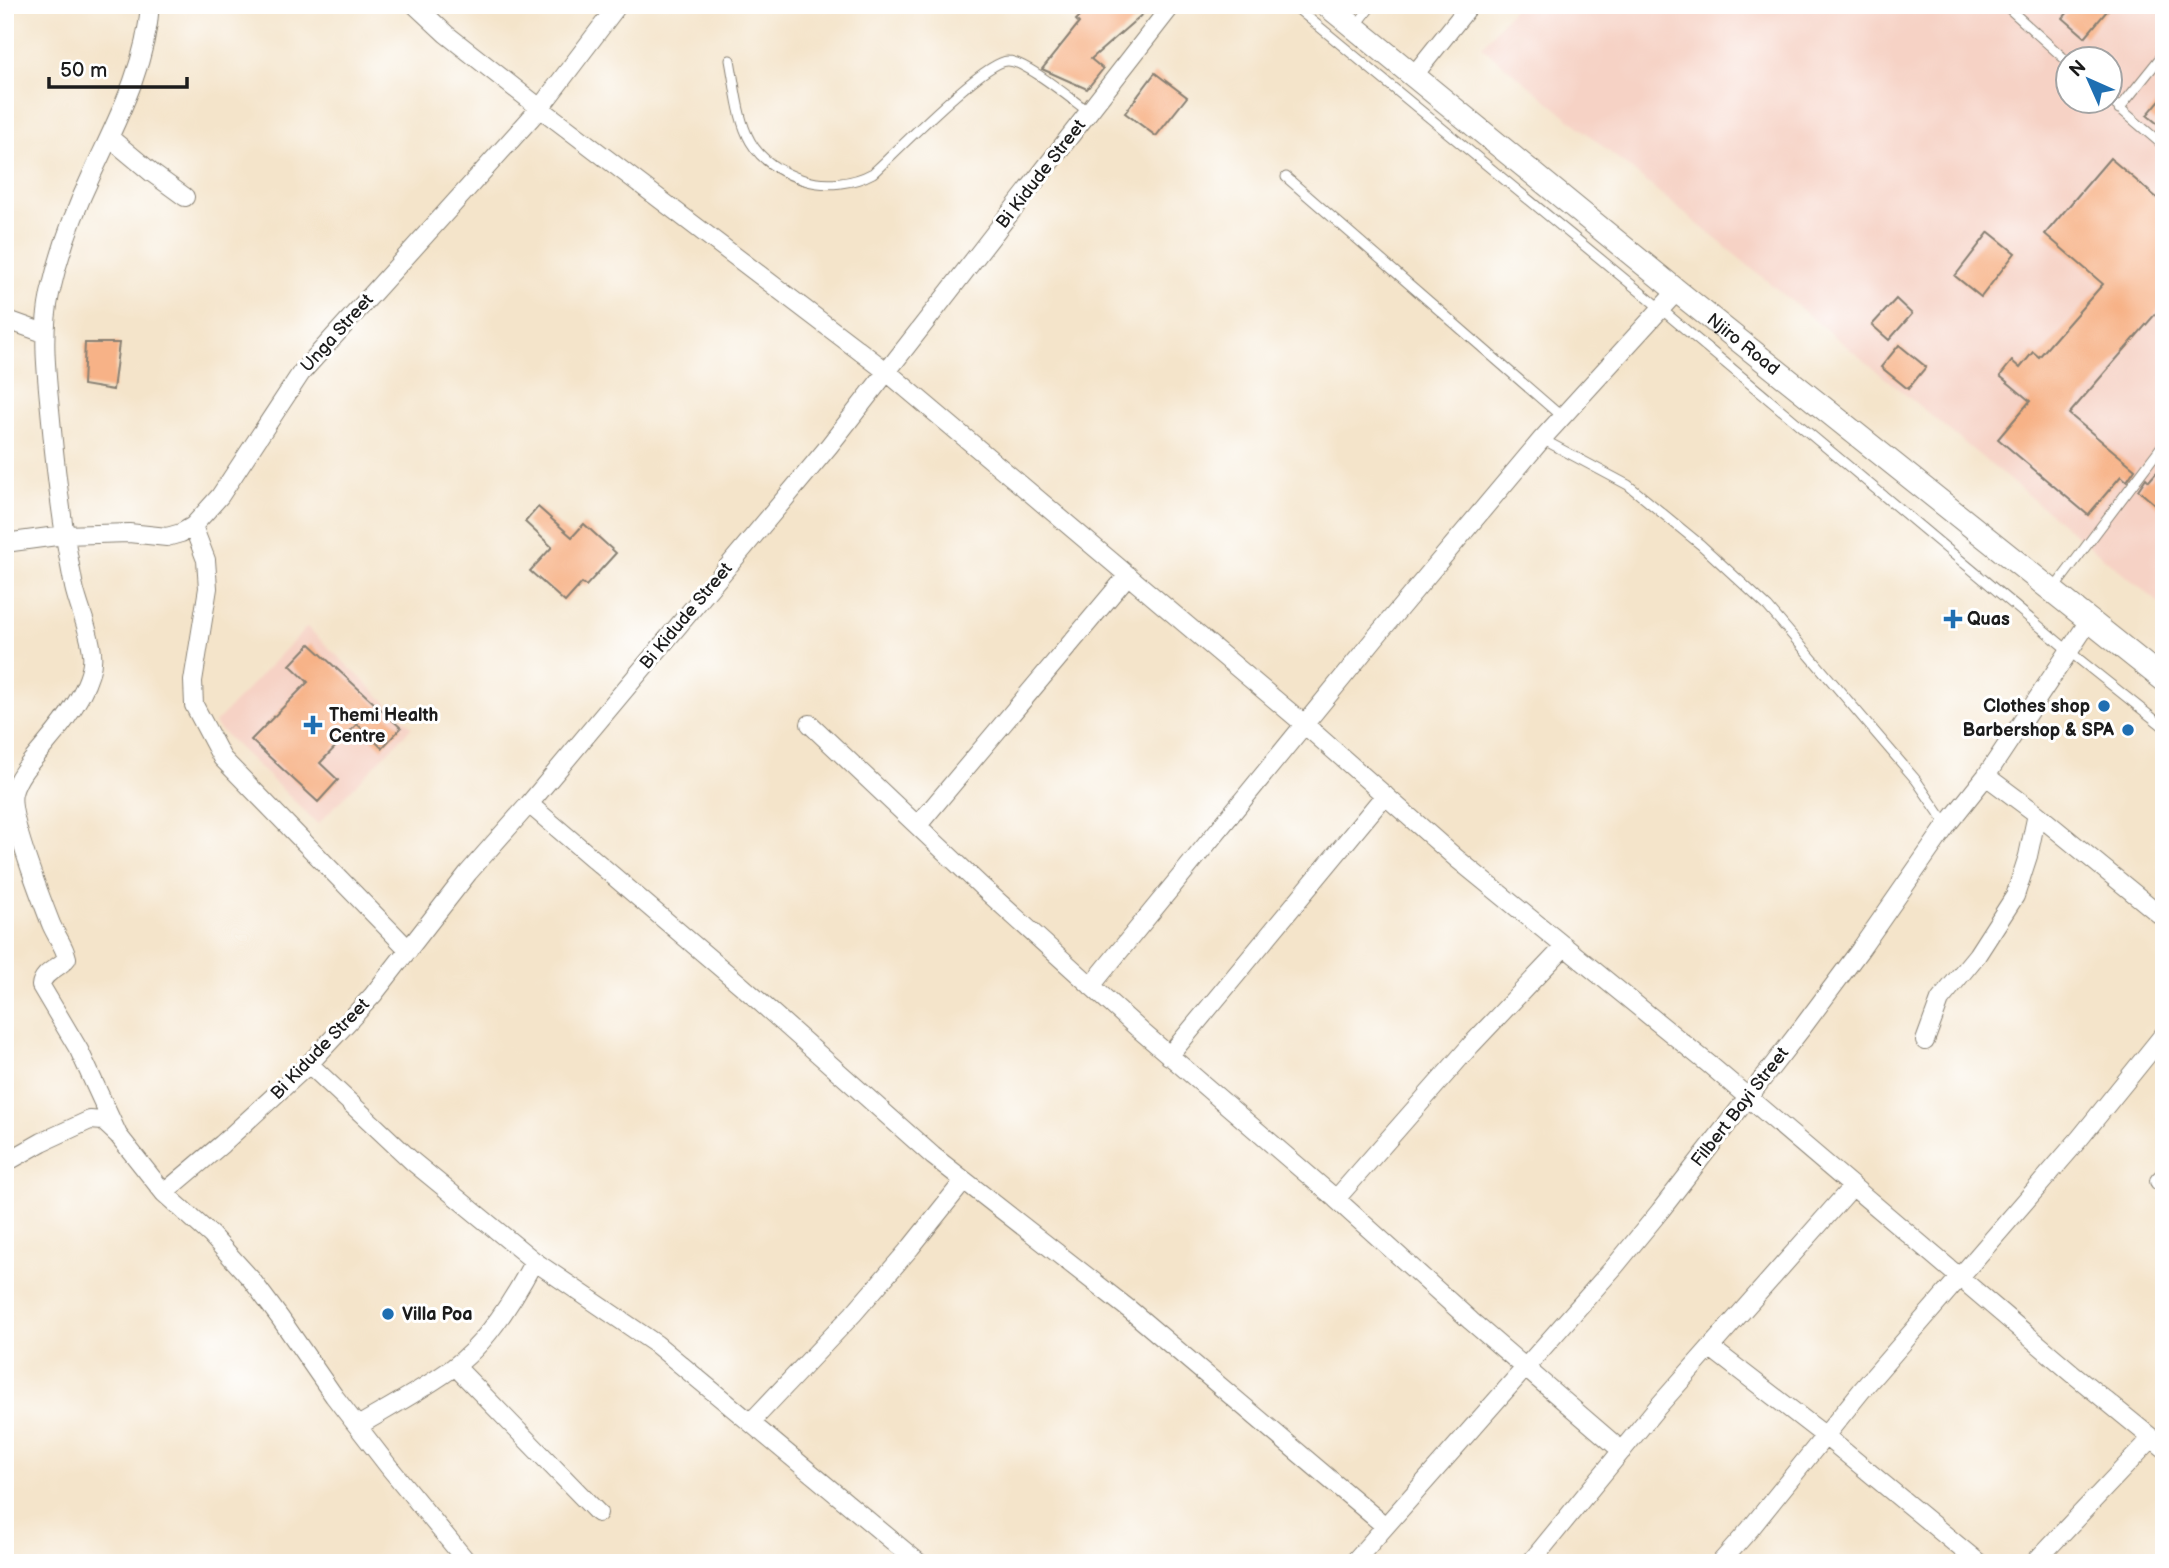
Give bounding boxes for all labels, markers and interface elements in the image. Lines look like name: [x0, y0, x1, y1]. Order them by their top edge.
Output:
scale bar: [49, 46, 187, 90]
north arrow: [2054, 46, 2124, 116]
text: N: [2065, 56, 2091, 82]
text: 50 m: [60, 58, 107, 83]
street label: Bi Kidude Street: [992, 115, 1090, 233]
street label: Unga Street: [296, 289, 378, 376]
street label: Njiro Road: [1703, 309, 1784, 379]
street label: Bi Kidude Street: [635, 558, 737, 673]
place label: Quas: [1967, 609, 2010, 630]
marker: Quas: [1945, 611, 1961, 627]
place label: Clothes shop: [1983, 696, 2090, 717]
marker: Clothes shop: [2096, 698, 2112, 714]
place label: Themi Health Centre: [329, 705, 438, 747]
marker: Themi Health Centre: [303, 715, 323, 735]
place label: Barbershop & SPA: [1963, 720, 2115, 741]
marker: Barbershop & SPA: [2120, 722, 2136, 738]
street label: Bi Kidude Street: [266, 994, 374, 1104]
street label: Filbert Bayi Street: [1687, 1043, 1793, 1171]
place label: Villa Poa: [402, 1304, 473, 1325]
marker: Villa Poa: [380, 1306, 396, 1322]

